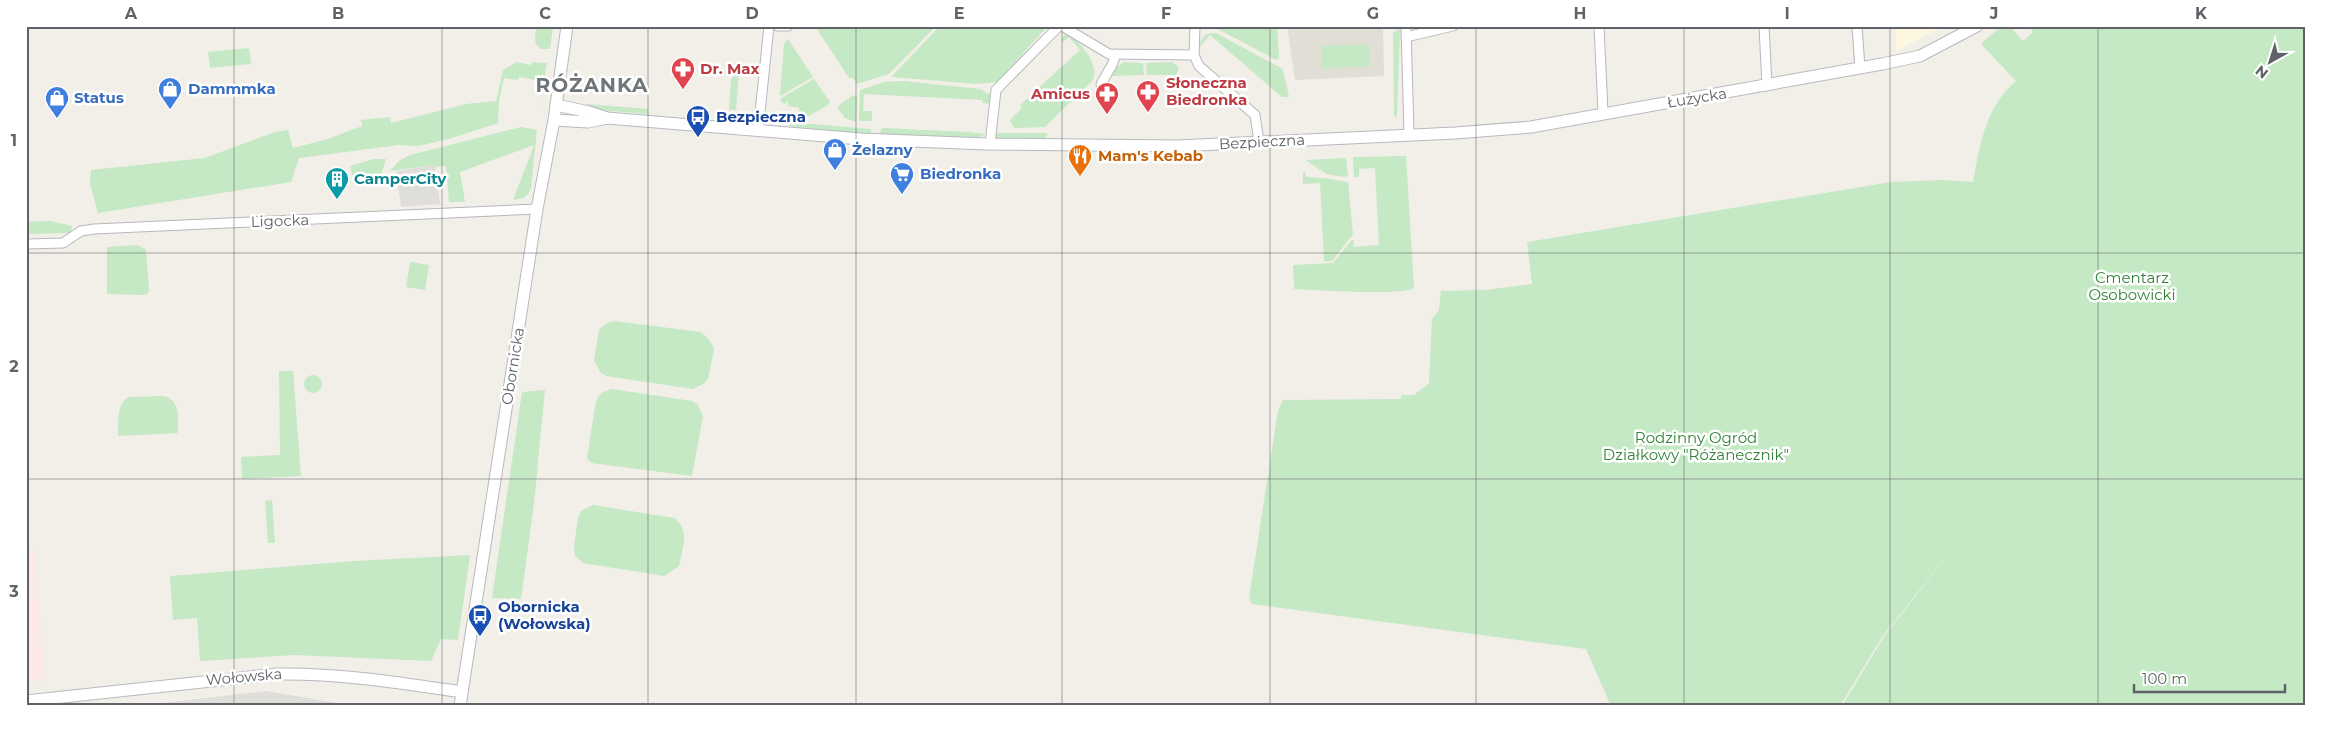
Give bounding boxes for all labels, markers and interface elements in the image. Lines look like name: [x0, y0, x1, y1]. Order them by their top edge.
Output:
text: A: [124, 4, 138, 23]
text: B: [332, 4, 344, 23]
text: C: [539, 4, 551, 23]
text: D: [745, 4, 759, 23]
text: E: [954, 4, 964, 23]
text: F: [1161, 4, 1171, 23]
text: G: [1367, 4, 1379, 23]
text: H: [1574, 4, 1586, 23]
text: I: [1784, 4, 1790, 23]
text: J: [1989, 4, 1998, 23]
text: K: [2195, 4, 2208, 23]
north arrow: [2244, 38, 2294, 88]
pharmacy icon: Dr. Max: [670, 56, 696, 90]
place label: Dr. Max: [700, 59, 759, 78]
text: N: [2252, 62, 2272, 83]
district label: RÓŻANKA: [536, 73, 648, 97]
place label: Słoneczna Biedronka: [1166, 73, 1247, 109]
shop icon: Dammmka: [157, 76, 183, 110]
place label: Dammmka: [188, 79, 276, 98]
pharmacy icon: Słoneczna Biedronka: [1135, 79, 1161, 113]
pharmacy icon: Amicus: [1094, 81, 1120, 115]
street label: Łużycka: [1666, 83, 1728, 112]
place label: Amicus: [1030, 84, 1090, 103]
shop icon: Status: [44, 85, 70, 119]
place label: Status: [74, 88, 124, 107]
bus stop icon: Bezpieczna: [685, 104, 711, 138]
place label: Bezpieczna: [716, 107, 806, 126]
street label: Bezpieczna: [1218, 130, 1306, 153]
text: 1: [11, 131, 17, 150]
shop icon: Żelazny: [822, 137, 848, 171]
place label: Żelazny: [852, 140, 914, 159]
restaurant icon: Mam's Kebab: [1067, 143, 1093, 177]
place label: Mam's Kebab: [1098, 146, 1203, 165]
supermarket icon: Biedronka: [889, 161, 915, 195]
place label: Biedronka: [920, 164, 1001, 183]
building icon: CamperCity: [324, 166, 350, 200]
place label: CamperCity: [354, 169, 447, 188]
street label: Ligocka: [250, 210, 310, 231]
park label: Cmentarz Osobowicki: [2088, 268, 2176, 304]
street label: Obornicka: [497, 326, 528, 406]
text: 2: [9, 357, 19, 376]
park label: Rodzinny Ogród Działkowy "Różanecznik": [1603, 428, 1789, 464]
text: 3: [8, 582, 19, 601]
place label: Obornicka (Wołowska): [498, 597, 591, 633]
bus stop icon: Obornicka (Wołowska): [467, 603, 493, 637]
scale bar: [2134, 662, 2286, 694]
street label: Wołowska: [205, 664, 283, 689]
text: 100 m: [2142, 669, 2187, 688]

